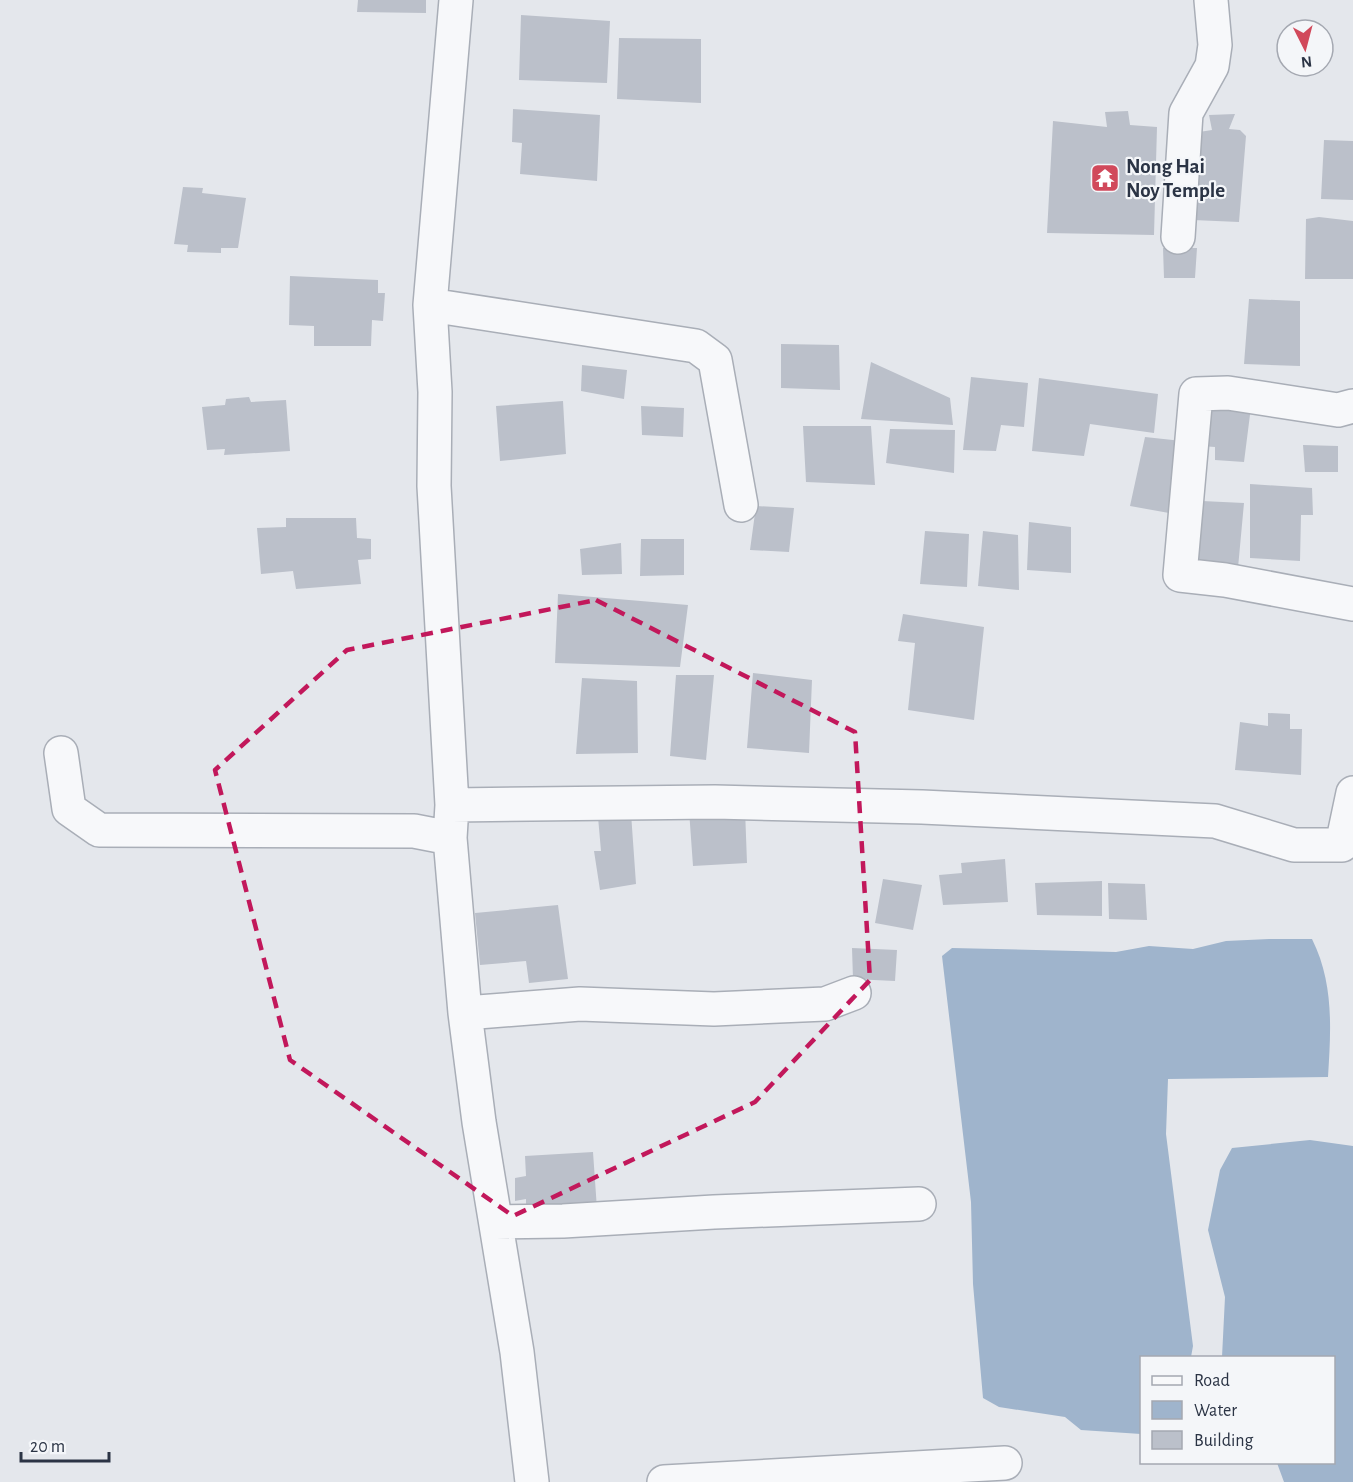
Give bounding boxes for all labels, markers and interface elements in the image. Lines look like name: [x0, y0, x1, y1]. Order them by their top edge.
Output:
north arrow: [1275, 18, 1335, 78]
text: N: [1300, 53, 1313, 70]
place label: Nong Hai Noy Temple: [1126, 156, 1225, 201]
temple icon: Nong Hai Noy Temple: [1089, 162, 1121, 194]
legend: [1140, 1356, 1335, 1464]
text: Road: [1194, 1372, 1230, 1390]
text: Water: [1194, 1402, 1237, 1420]
scale bar: [21, 1425, 110, 1463]
text: Building: [1194, 1432, 1254, 1450]
text: 20 m: [30, 1438, 65, 1456]

